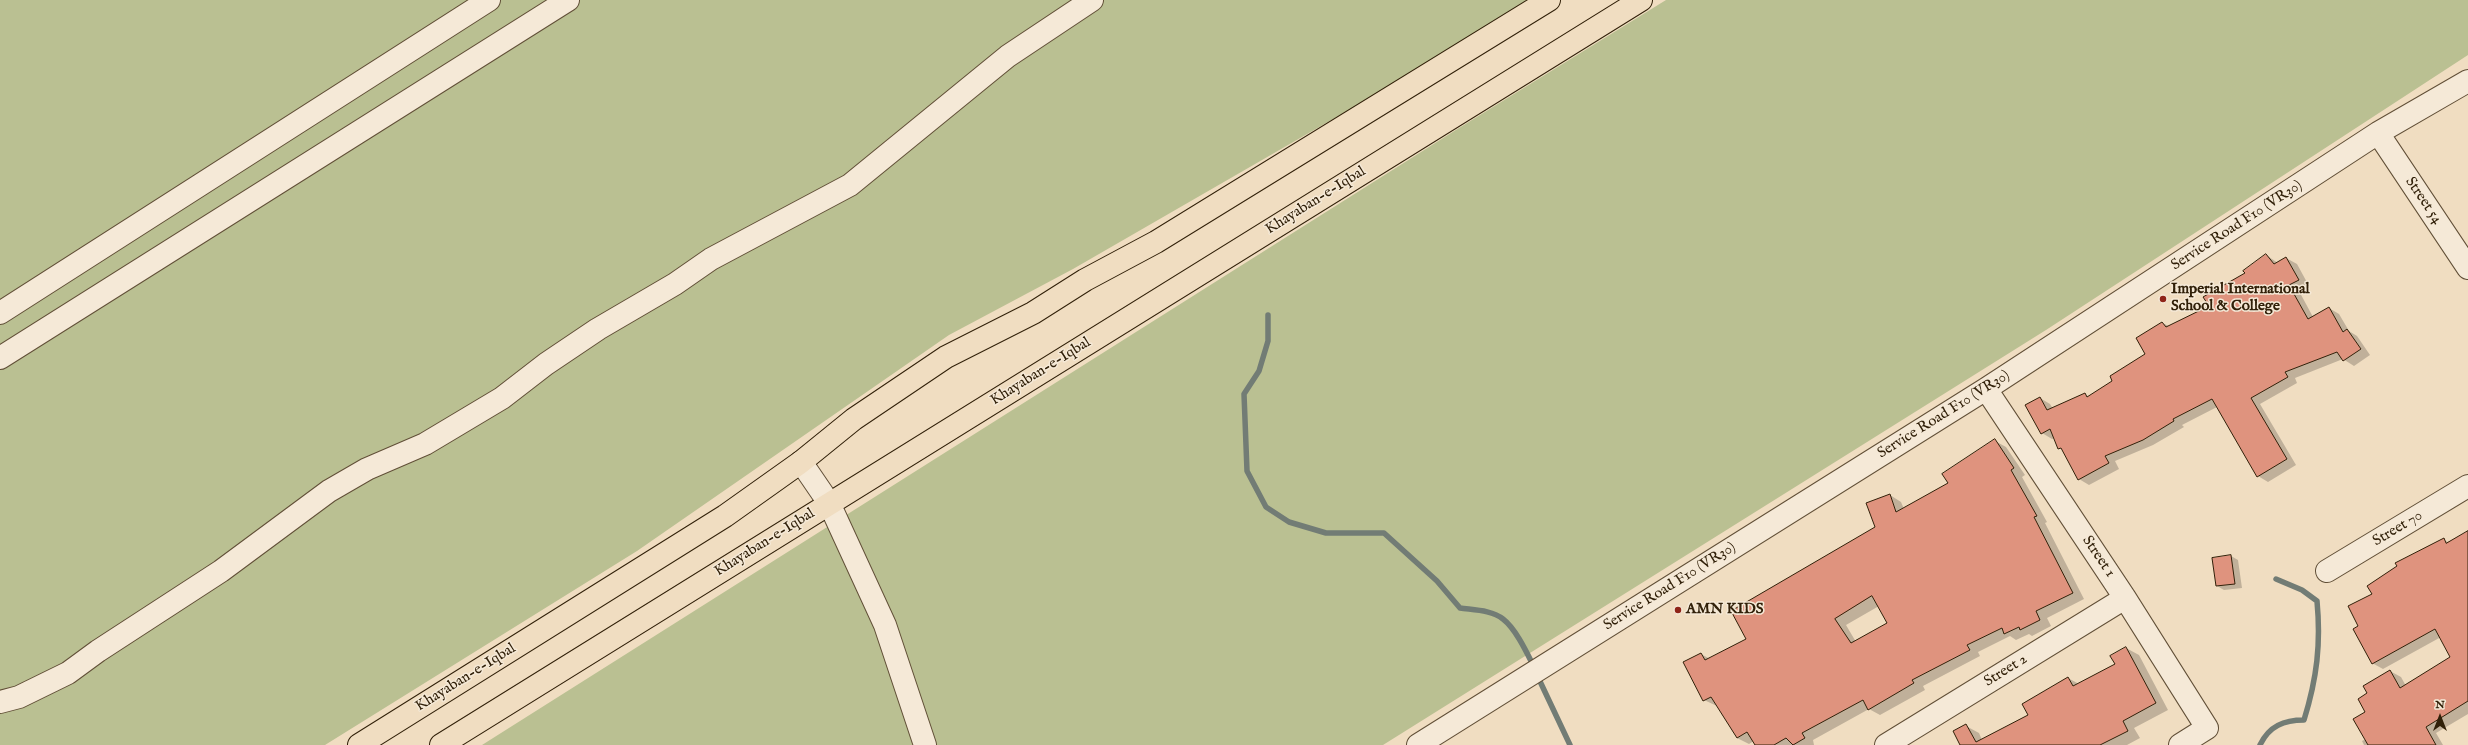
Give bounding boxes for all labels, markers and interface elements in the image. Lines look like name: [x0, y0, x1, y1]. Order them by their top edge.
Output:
street label: Khayaban-e-Iqbal: [1263, 163, 1369, 239]
street label: Street 54: [2401, 174, 2445, 228]
street label: Service Road F10 (VR30): [2168, 177, 2306, 275]
place label: Imperial International School & College: [2171, 281, 2310, 316]
marker: Imperial International School & College: [2158, 294, 2168, 304]
street label: Khayaban-e-Iqbal: [988, 334, 1094, 410]
street label: Service Road F10 (VR30): [1875, 367, 2013, 463]
street label: Khayaban-e-Iqbal: [712, 505, 818, 581]
street label: Street 70: [2370, 507, 2426, 551]
street label: Street 1: [2078, 533, 2118, 581]
street label: Service Road F10 (VR30): [1601, 539, 1739, 635]
place label: AMN KIDS: [1686, 601, 1764, 619]
marker: AMN KIDS: [1673, 605, 1683, 615]
street label: Khayaban-e-Iqbal: [413, 640, 519, 716]
street label: Street 2: [1981, 651, 2031, 691]
north arrow: [2420, 697, 2460, 737]
text: N: [2435, 698, 2445, 712]

